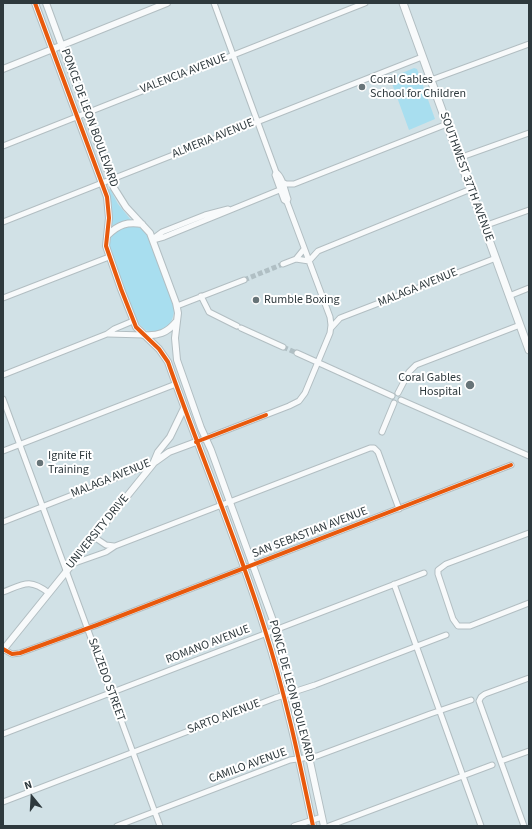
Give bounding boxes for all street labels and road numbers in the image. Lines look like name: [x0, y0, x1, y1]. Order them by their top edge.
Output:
street label: PONCE DE LEON BOULEVARD: [57, 47, 121, 189]
street label: VALENCIA AVENUE: [138, 51, 230, 97]
street label: SOUTHWEST 37TH AVENUE: [436, 110, 496, 244]
street label: ALMERIA AVENUE: [170, 116, 256, 162]
street label: MALAGA AVENUE: [376, 266, 460, 310]
street label: MALAGA AVENUE: [69, 457, 153, 501]
street label: UNIVERSITY DRIVE: [64, 492, 132, 572]
street label: SAN SEBASTIAN AVENUE: [250, 504, 370, 562]
street label: PONCE DE LEON BOULEVARD: [265, 619, 317, 763]
street label: ROMANO AVENUE: [164, 622, 252, 668]
street label: SALZEDO STREET: [84, 636, 128, 724]
street label: SARTO AVENUE: [186, 697, 262, 737]
street label: CAMILO AVENUE: [207, 745, 289, 787]

